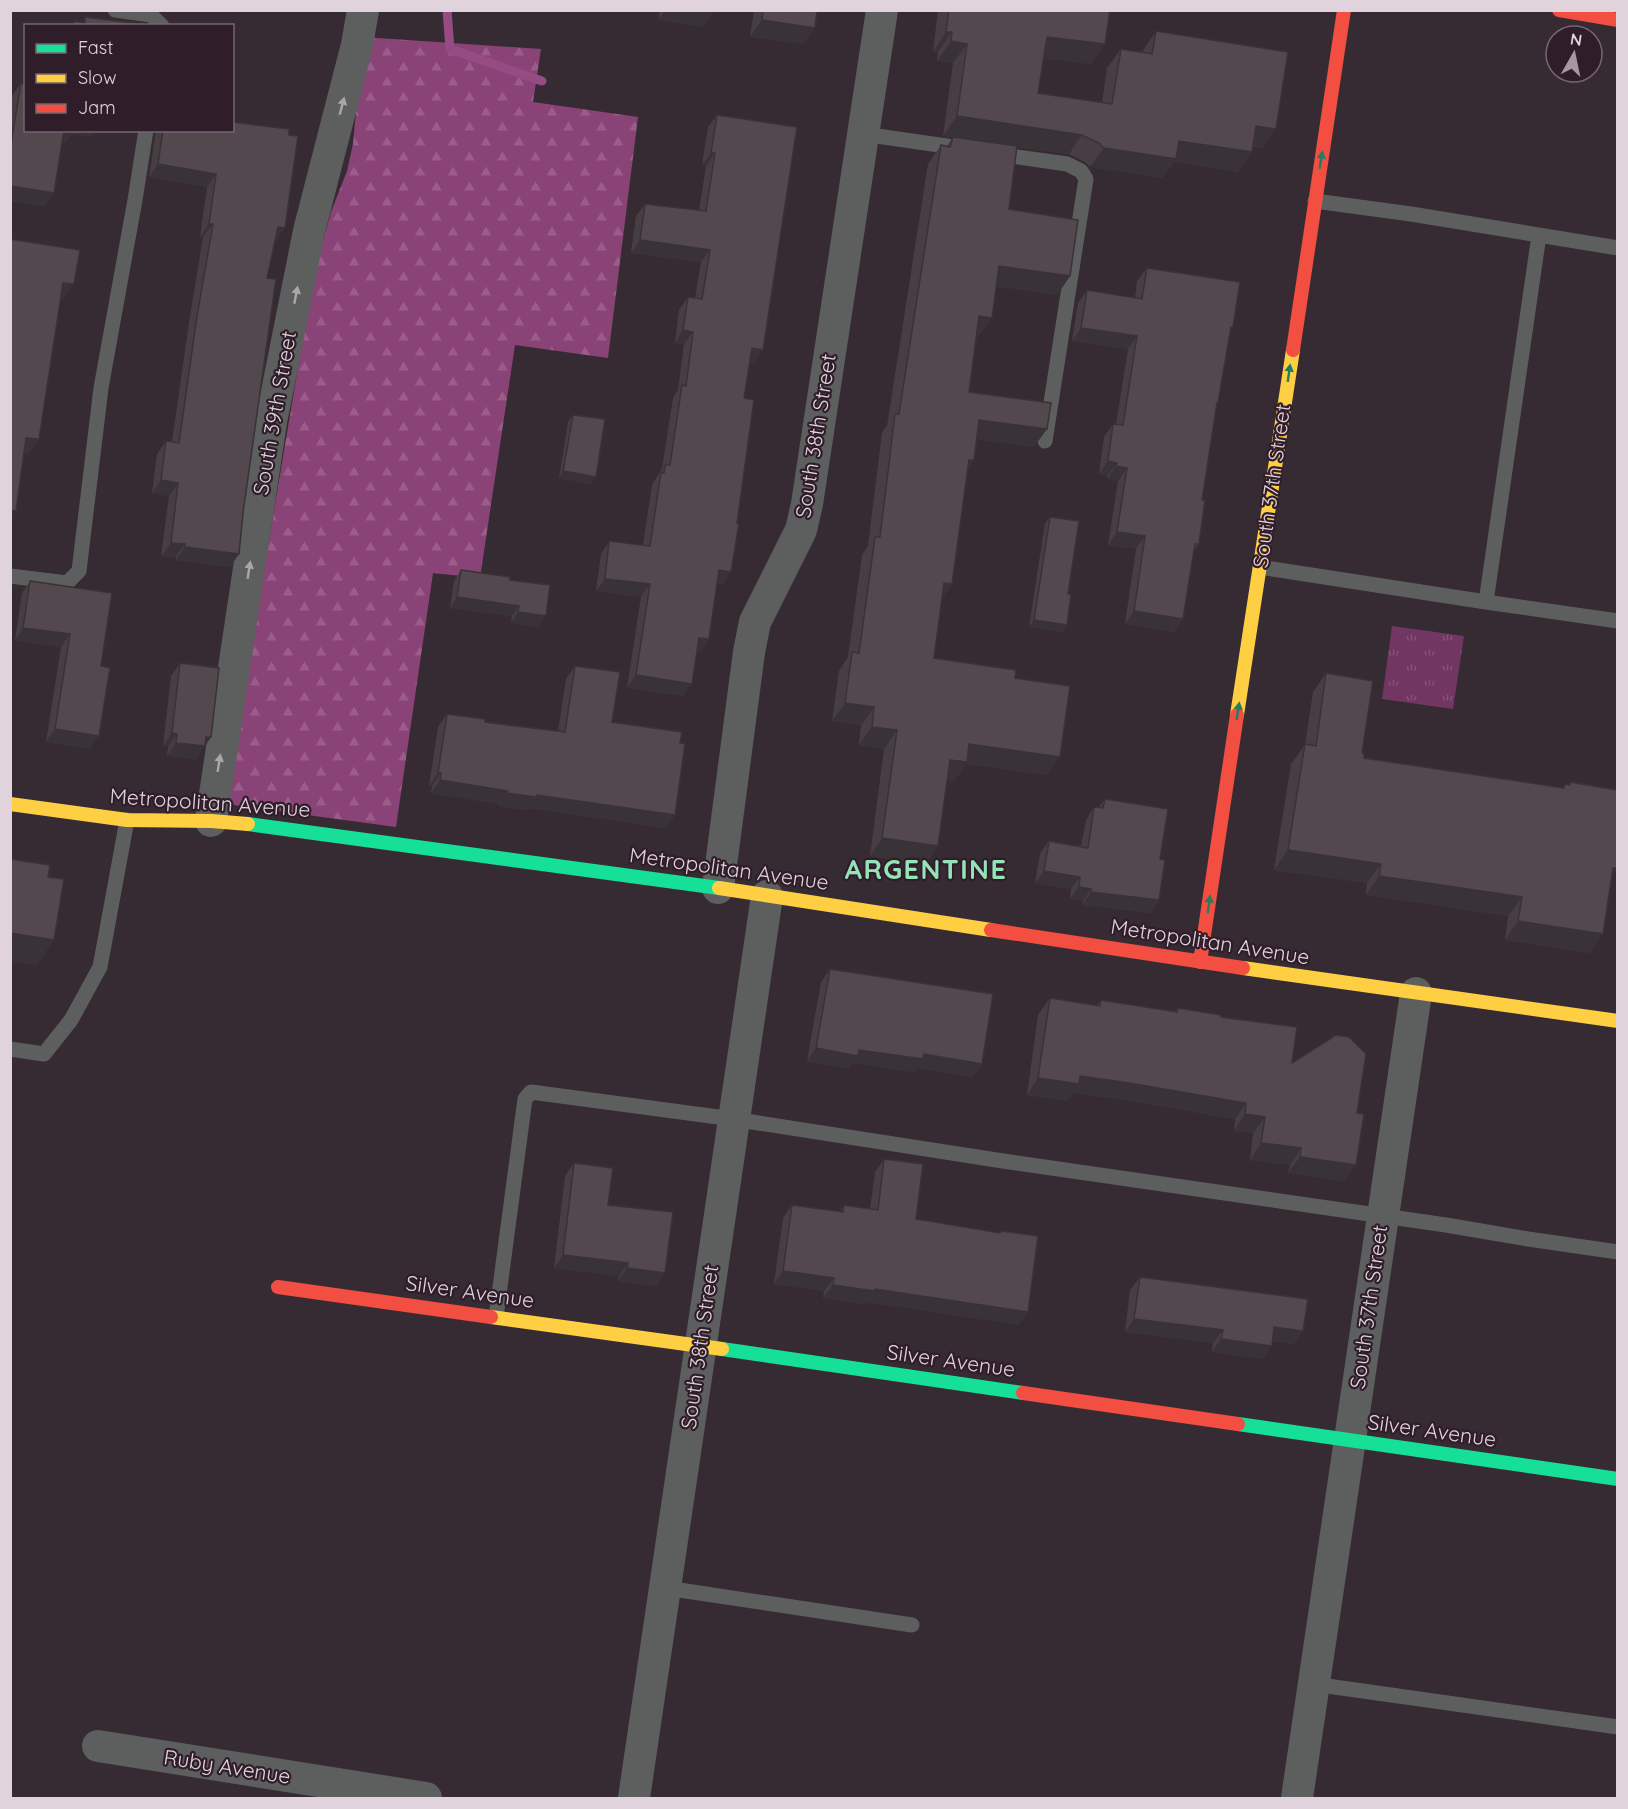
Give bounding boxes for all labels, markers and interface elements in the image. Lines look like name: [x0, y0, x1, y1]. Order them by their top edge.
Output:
legend: [24, 24, 234, 132]
north arrow: [1544, 24, 1604, 84]
text: N: [1569, 28, 1584, 50]
text: Fast: [78, 36, 113, 59]
text: Slow: [78, 66, 116, 89]
text: Jam: [78, 96, 116, 119]
one-way arrow: [337, 97, 347, 115]
one-way arrow: [1317, 150, 1326, 169]
one-way arrow: [292, 286, 301, 305]
street label: South 39th Street: [247, 329, 301, 497]
street label: South 38th Street: [789, 352, 841, 520]
one-way arrow: [1285, 364, 1294, 383]
street label: South 37th Street: [1247, 402, 1295, 569]
one-way arrow: [244, 561, 253, 580]
one-way arrow: [1234, 702, 1243, 721]
one-way arrow: [215, 753, 224, 772]
street label: Metropolitan Avenue: [109, 782, 311, 822]
street label: Metropolitan Avenue: [628, 841, 830, 895]
district label: ARGENTINE: [845, 852, 1007, 886]
one-way arrow: [1205, 895, 1214, 914]
street label: Metropolitan Avenue: [1109, 912, 1311, 970]
street label: South 37th Street: [1344, 1223, 1392, 1390]
street label: South 38th Street: [675, 1263, 723, 1431]
street label: Silver Avenue: [404, 1269, 536, 1313]
street label: Silver Avenue: [885, 1338, 1017, 1382]
street label: Silver Avenue: [1366, 1408, 1498, 1452]
street label: Ruby Avenue: [162, 1743, 292, 1789]

